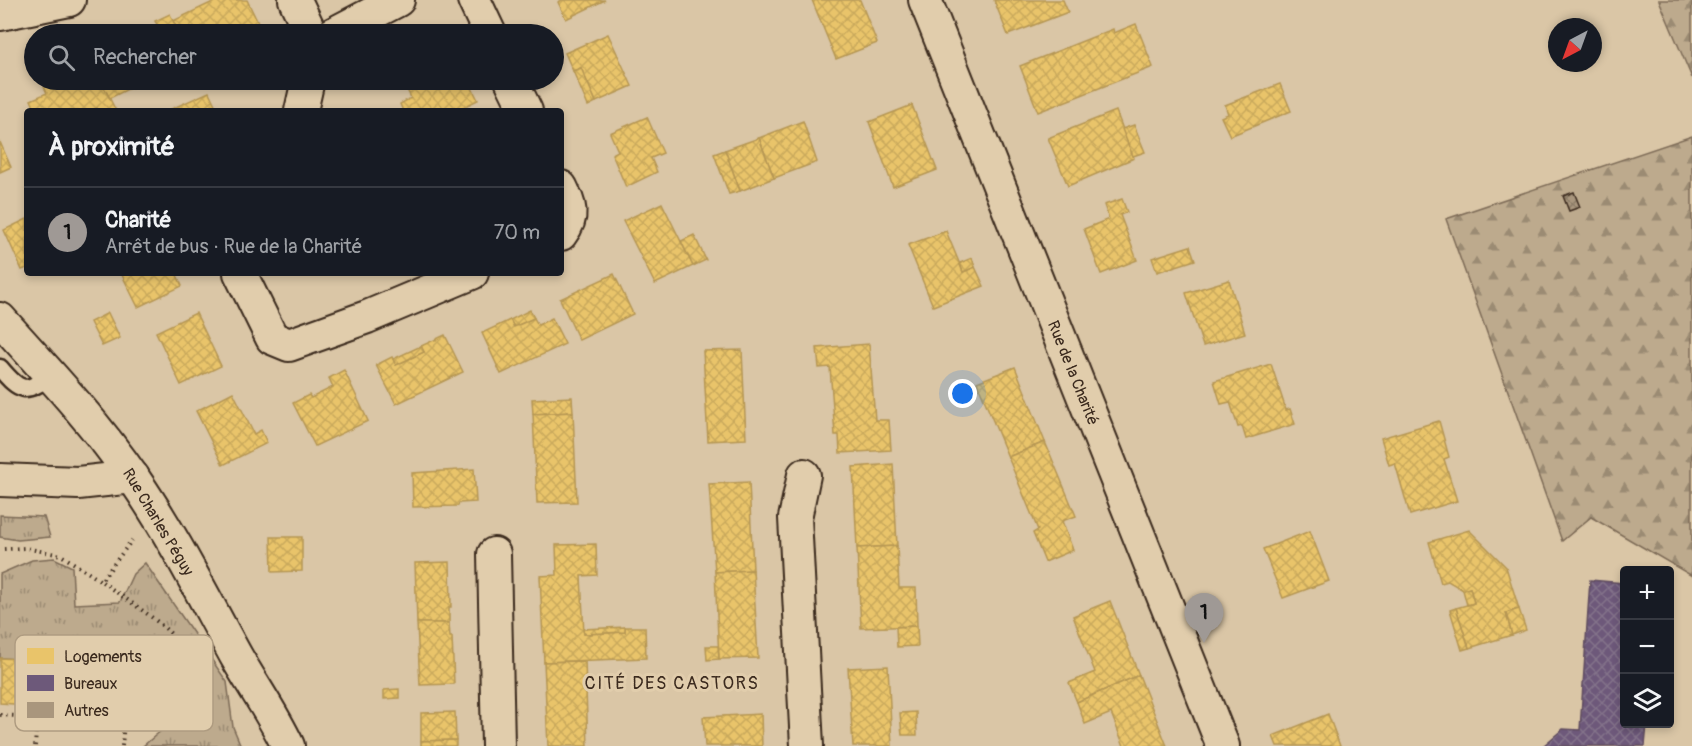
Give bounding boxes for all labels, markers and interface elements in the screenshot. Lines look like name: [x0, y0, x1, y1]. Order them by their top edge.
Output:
north arrow: [1548, 18, 1602, 72]
search box: [24, 24, 564, 90]
icon: search: [45, 41, 78, 74]
text: Rechercher: [93, 43, 197, 71]
text: À proximité: [48, 131, 175, 163]
text: Charité: [105, 206, 171, 234]
text: 1: [64, 220, 71, 245]
text: 70 m: [494, 220, 540, 245]
text: Arrêt de bus · Rue de la Charité: [105, 234, 362, 259]
street label: Rue de la Charité: [1043, 318, 1103, 428]
your location: [948, 379, 977, 408]
street label: Rue Charles Péguy: [118, 465, 198, 579]
map controls: [1620, 566, 1674, 728]
button: +: [1620, 566, 1674, 620]
pin: 1: [1184, 594, 1224, 643]
button: −: [1620, 620, 1674, 674]
legend: [15, 635, 213, 731]
text: Logements: [64, 647, 142, 667]
district label: CITÉ DES CASTORS: [585, 672, 759, 695]
text: Bureaux: [64, 674, 118, 694]
button: layers: [1620, 674, 1674, 728]
text: Autres: [64, 701, 109, 721]

